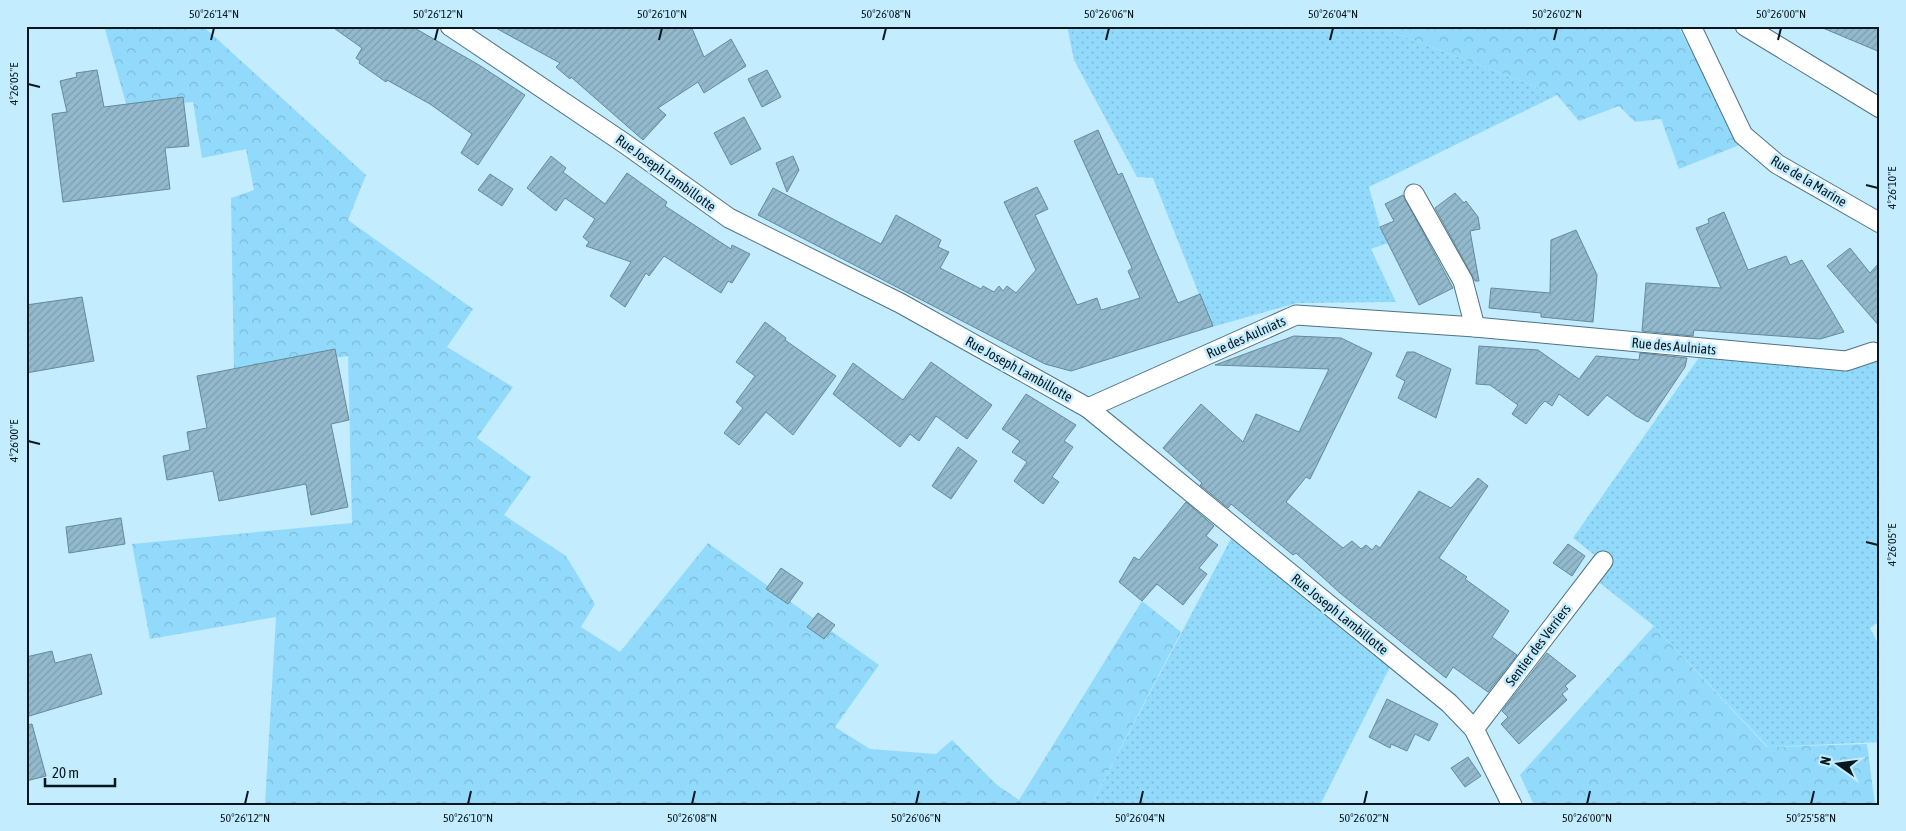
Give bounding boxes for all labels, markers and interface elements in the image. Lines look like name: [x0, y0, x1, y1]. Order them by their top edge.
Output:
text: 50°26'14"N: [189, 7, 239, 21]
text: 50°26'12"N: [413, 7, 463, 21]
text: 50°26'10"N: [637, 7, 687, 21]
text: 50°26'08"N: [861, 7, 911, 21]
text: 50°26'06"N: [1084, 7, 1134, 21]
text: 50°26'04"N: [1308, 7, 1358, 21]
text: 50°26'02"N: [1532, 7, 1582, 21]
text: 50°26'00"N: [1756, 7, 1806, 21]
text: 4°26'05"E: [7, 63, 21, 105]
street label: Rue Joseph Lambillotte: [613, 131, 719, 215]
street label: Rue de la Marine: [1768, 152, 1850, 210]
text: 4°26'10"E: [1885, 167, 1899, 209]
street label: Rue des Aulniats: [1204, 312, 1288, 362]
street label: Rue Joseph Lambillotte: [963, 333, 1075, 405]
street label: Rue des Aulniats: [1631, 334, 1717, 358]
text: 4°26'00"E: [7, 420, 21, 462]
text: 4°26'05"E: [1885, 524, 1899, 566]
street label: Rue Joseph Lambillotte: [1288, 570, 1392, 658]
street label: Sentier des Verriers: [1502, 601, 1574, 689]
north arrow: [1814, 738, 1864, 788]
text: N: [1817, 755, 1834, 767]
scale bar: [45, 756, 115, 788]
text: 20 m: [52, 764, 79, 781]
text: 50°26'12"N: [220, 811, 270, 825]
text: 50°26'10"N: [443, 811, 493, 825]
text: 50°26'08"N: [667, 811, 717, 825]
text: 50°26'06"N: [891, 811, 941, 825]
text: 50°26'04"N: [1115, 811, 1165, 825]
text: 50°26'02"N: [1339, 811, 1389, 825]
text: 50°26'00"N: [1562, 811, 1612, 825]
text: 50°25'58"N: [1786, 811, 1836, 825]

